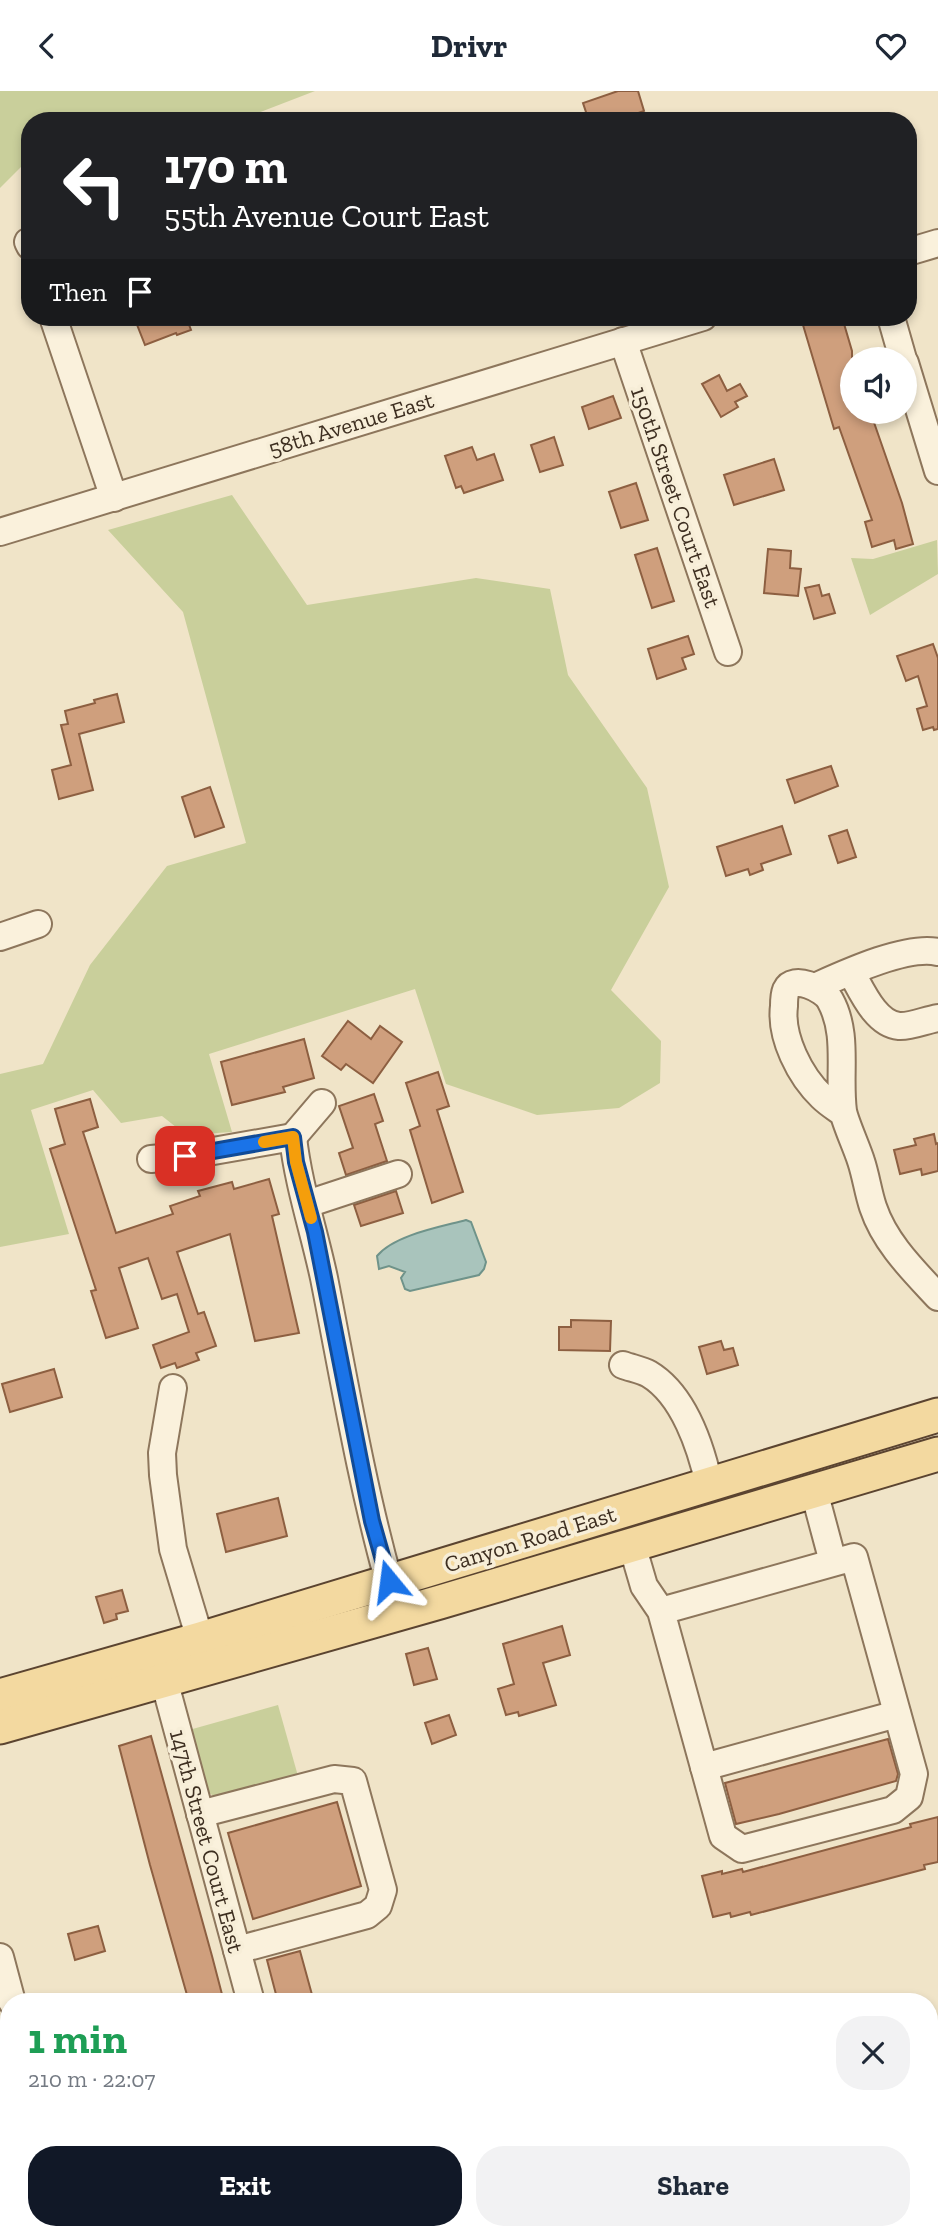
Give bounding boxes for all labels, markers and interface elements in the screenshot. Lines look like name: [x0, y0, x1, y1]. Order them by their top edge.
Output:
icon: back: [28, 27, 66, 65]
text: Drivr: [431, 27, 507, 65]
icon: heart: [872, 27, 910, 65]
text: 170 m: [164, 137, 287, 196]
icon: left: [49, 140, 140, 231]
text: 55th Avenue Court East: [164, 197, 489, 235]
icon: arrive: [121, 273, 159, 311]
text: Then: [49, 276, 107, 308]
map controls: [840, 347, 917, 424]
button: sound: [840, 347, 917, 424]
street label: 150th Street Court East: [625, 383, 727, 612]
street label: 58th Avenue East: [265, 385, 437, 462]
pin: [155, 1126, 215, 1186]
icon: arrive: [166, 1137, 204, 1175]
street label: Canyon Road East: [441, 1499, 620, 1578]
position arrow: [352, 1544, 426, 1618]
street label: 147th Street Court East: [164, 1726, 250, 1956]
text: 1 min: [28, 2013, 127, 2064]
button: close: [836, 2016, 910, 2090]
text: 210 m · 22:07: [28, 2065, 155, 2093]
button: Exit: [28, 2146, 462, 2226]
button: Share: [476, 2146, 910, 2226]

